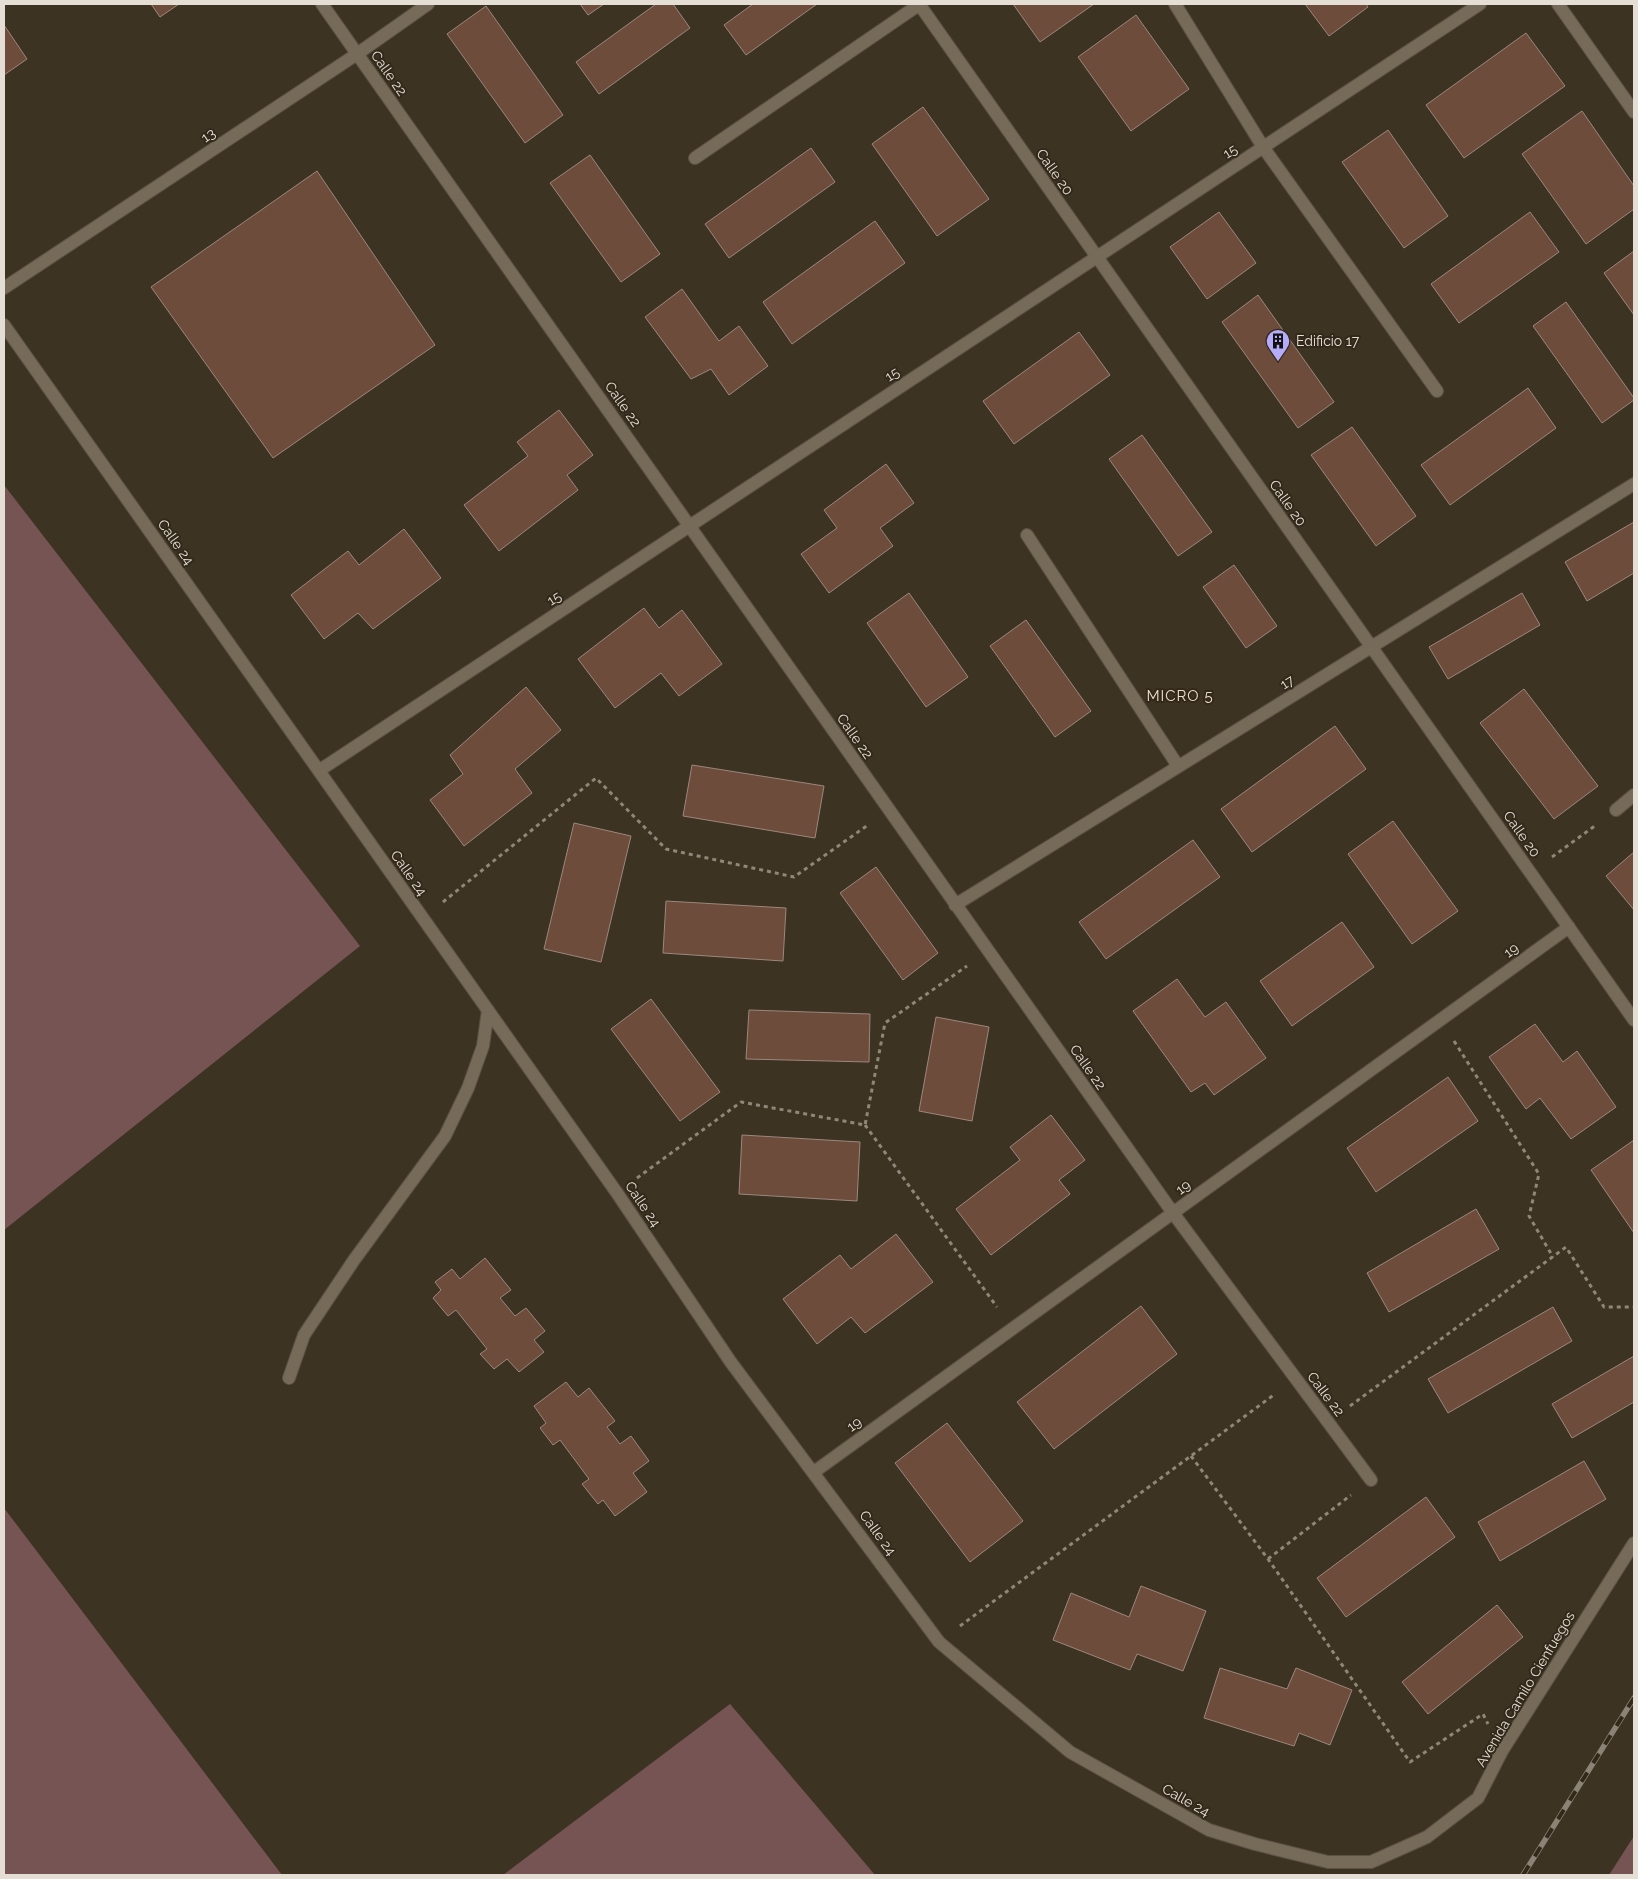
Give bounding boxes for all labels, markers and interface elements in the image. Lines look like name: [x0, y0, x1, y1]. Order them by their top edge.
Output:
street label: Calle 22: [368, 47, 410, 99]
street label: 13: [198, 125, 218, 145]
street label: 15: [1220, 140, 1240, 161]
street label: Calle 20: [1033, 146, 1077, 198]
building icon: Edificio 17: [1265, 328, 1291, 362]
place label: Edificio 17: [1296, 333, 1360, 349]
street label: 15: [882, 363, 902, 384]
street label: Calle 22: [602, 378, 644, 430]
street label: Calle 20: [1266, 477, 1310, 529]
street label: Calle 24: [155, 516, 198, 568]
street label: 15: [544, 587, 564, 608]
street label: 17: [1277, 671, 1297, 692]
district label: MICRO 5: [1146, 687, 1214, 705]
street label: Calle 22: [834, 710, 876, 762]
street label: Calle 20: [1500, 808, 1544, 860]
street label: Calle 24: [388, 847, 431, 899]
street label: 19: [1501, 939, 1521, 961]
street label: Calle 22: [1067, 1041, 1109, 1093]
street label: 19: [1173, 1176, 1193, 1198]
street label: Calle 24: [622, 1178, 664, 1230]
street label: Calle 22: [1304, 1369, 1348, 1419]
street label: 19: [844, 1413, 864, 1435]
street label: Calle 24: [856, 1507, 900, 1559]
street label: Avenida Camilo Cienfuegos: [1472, 1608, 1578, 1770]
street label: Calle 24: [1160, 1781, 1213, 1820]

